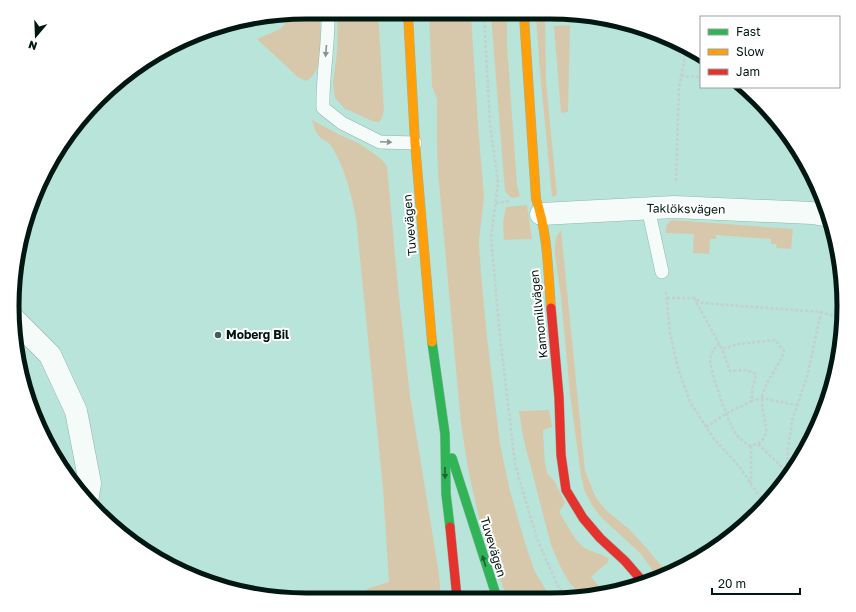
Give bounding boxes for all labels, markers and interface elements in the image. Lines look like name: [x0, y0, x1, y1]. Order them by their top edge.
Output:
north arrow: [16, 16, 56, 56]
legend: [700, 16, 840, 88]
text: Fast: [736, 24, 761, 39]
text: N: [27, 38, 39, 53]
text: Slow: [736, 44, 764, 59]
one-way arrow: [323, 45, 329, 57]
text: Jam: [736, 64, 760, 79]
one-way arrow: [380, 138, 392, 145]
street label: Tuvevägen: [399, 194, 420, 256]
street label: Taklöksvägen: [646, 200, 726, 217]
street label: Kamomillvägen: [526, 269, 551, 359]
place label: Moberg Bil: [226, 327, 289, 342]
marker: Moberg Bil: [213, 330, 223, 340]
one-way arrow: [442, 467, 449, 479]
street label: Tuvevägen: [477, 515, 510, 579]
one-way arrow: [481, 555, 487, 567]
scale bar: [712, 570, 800, 596]
text: 20 m: [718, 576, 746, 591]

